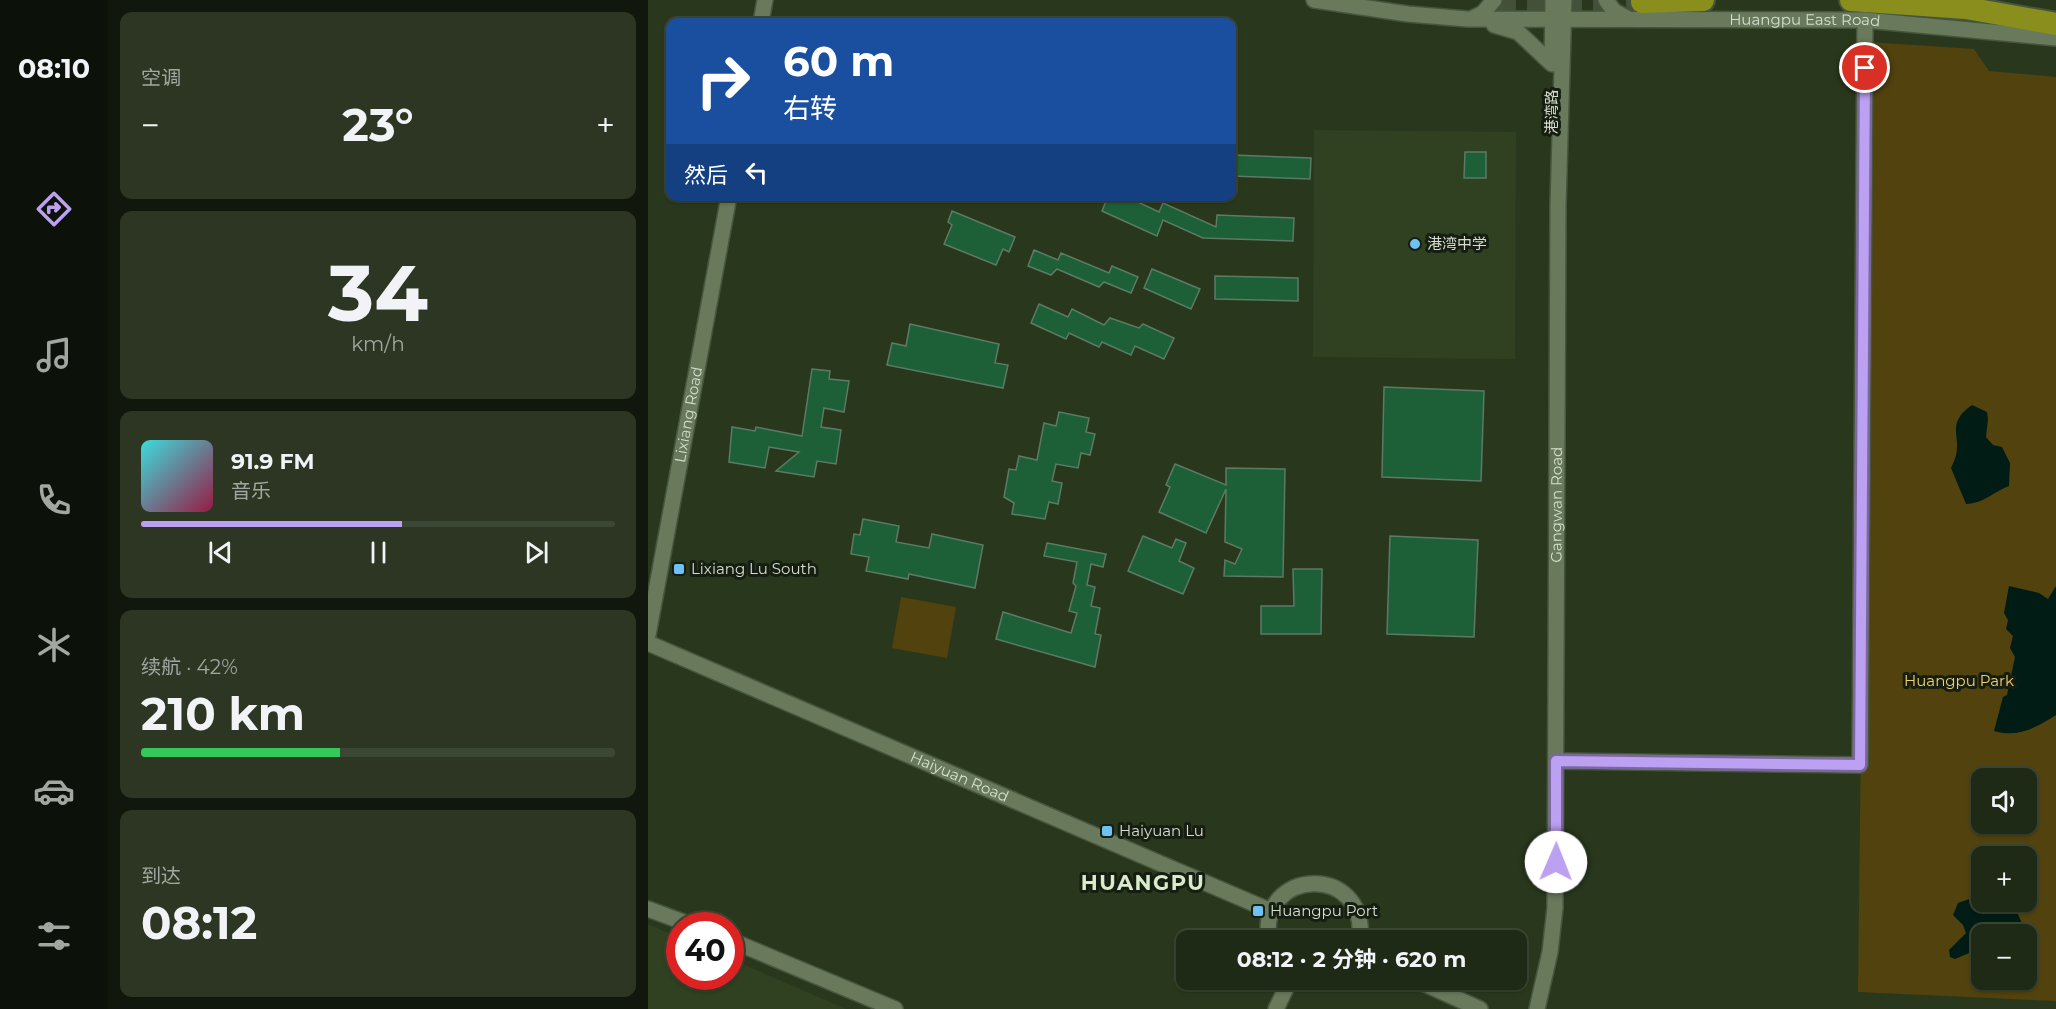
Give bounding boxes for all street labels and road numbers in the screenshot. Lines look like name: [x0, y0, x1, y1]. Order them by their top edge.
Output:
street label: Huangpu East Road: [1729, 10, 1881, 30]
street label: 港湾路: [1542, 89, 1561, 135]
street label: Lixiang Road: [670, 365, 706, 464]
street label: Gangwan Road: [1546, 447, 1566, 563]
street label: Haiyuan Road: [907, 747, 1012, 806]

